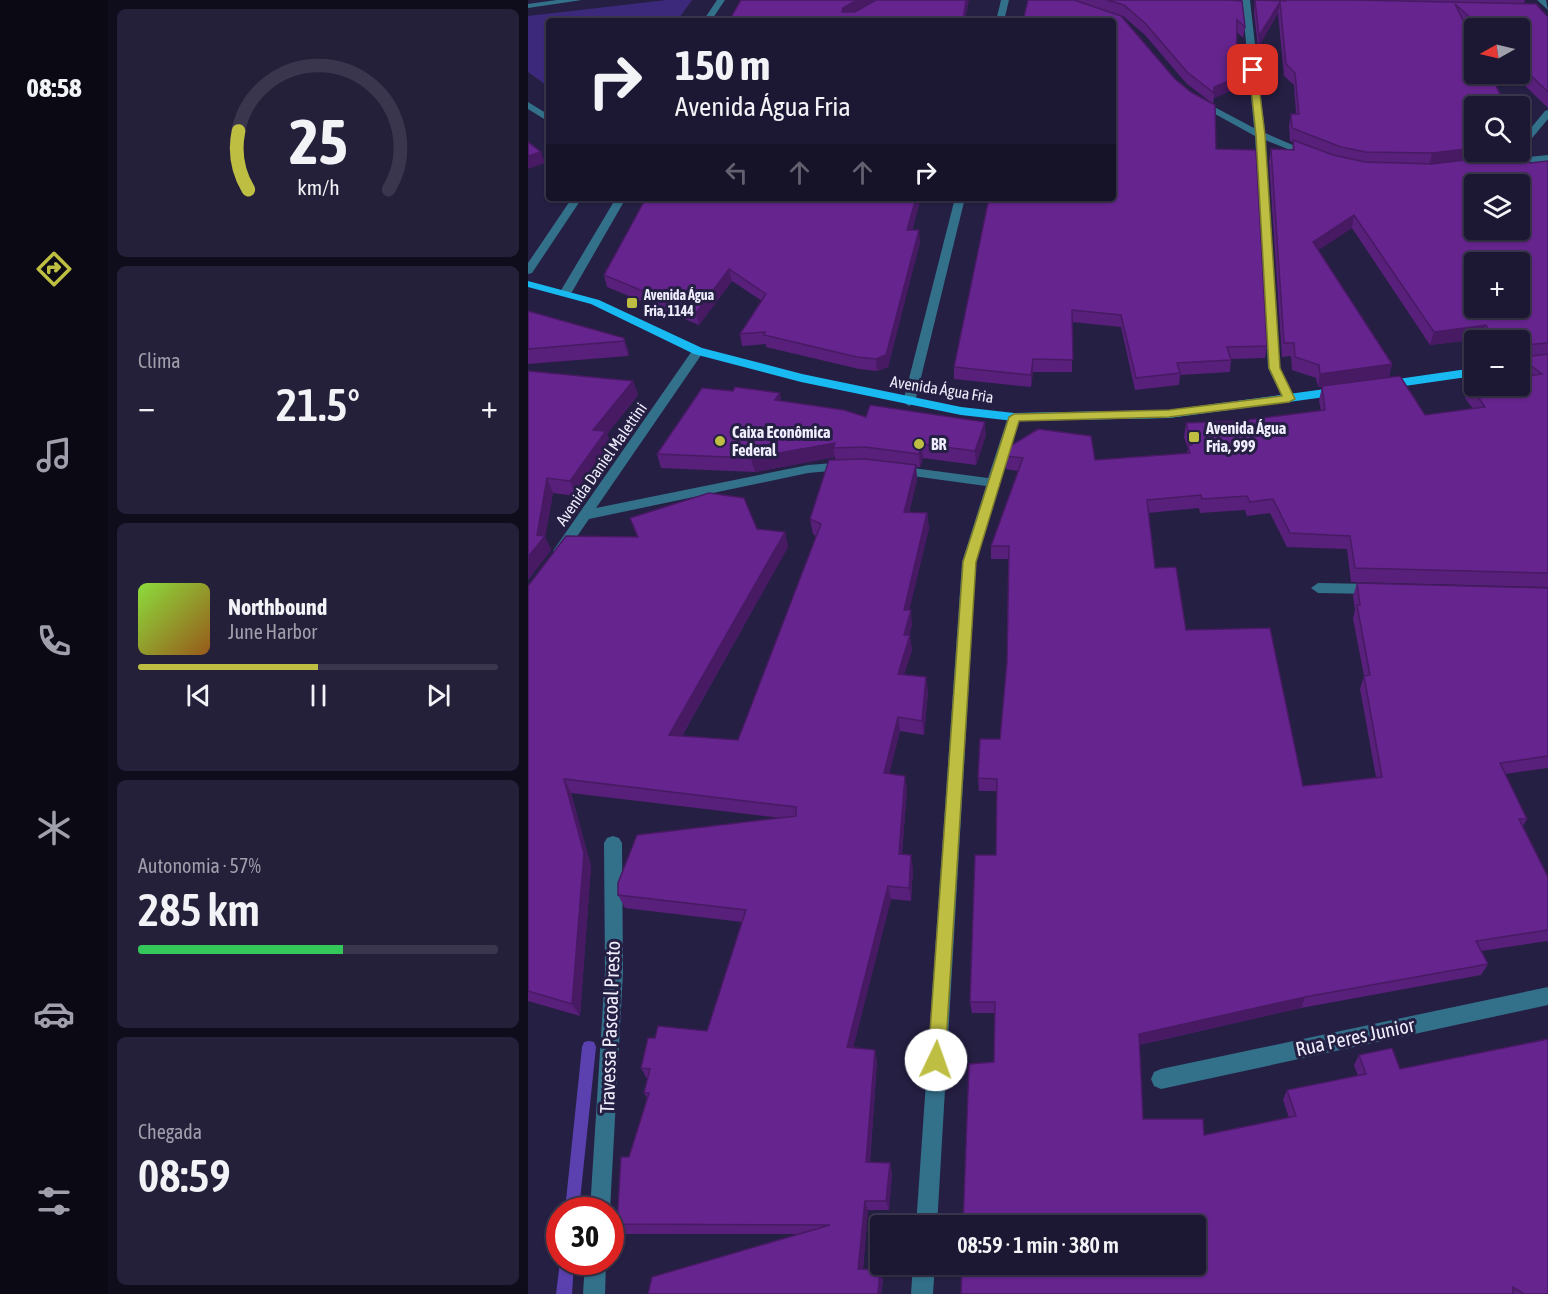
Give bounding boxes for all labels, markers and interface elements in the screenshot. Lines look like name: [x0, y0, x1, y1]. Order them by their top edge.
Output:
north arrow: [1464, 18, 1530, 84]
map controls: [1464, 18, 1530, 396]
text: 150 m: [675, 41, 770, 89]
icon: right: [576, 42, 654, 120]
pin: [1227, 44, 1278, 95]
icon: arrive: [1236, 53, 1269, 86]
text: 08:58: [26, 72, 82, 103]
text: Avenida Água Fria: [675, 91, 851, 122]
button: search: [1464, 96, 1530, 162]
text: 25: [289, 106, 347, 177]
icon: left: [720, 156, 753, 189]
icon: ahead: [783, 156, 816, 189]
icon: ahead: [846, 156, 879, 189]
icon: right: [909, 156, 942, 189]
button: layers: [1464, 174, 1530, 240]
text: km/h: [297, 175, 339, 200]
icon: directions: [33, 248, 75, 290]
button: +: [1464, 252, 1530, 318]
place label: Avenida Água Fria, 1144: [643, 287, 715, 319]
marker: Avenida Água Fria, 1144: [625, 296, 639, 310]
button: −: [1464, 330, 1530, 396]
text: Clima: [138, 349, 181, 372]
street label: Avenida Água Fria: [889, 372, 995, 407]
text: 21.5°: [276, 379, 360, 431]
text: −: [138, 387, 155, 425]
text: +: [481, 387, 498, 425]
street label: Avenida Daniel Malettini: [552, 399, 650, 529]
place label: Avenida Água Fria, 999: [1205, 419, 1286, 455]
place label: Caixa Econômica Federal: [732, 423, 831, 459]
marker: Avenida Água Fria, 999: [1187, 430, 1201, 444]
icon: music: [33, 434, 75, 476]
marker: Caixa Econômica Federal: [713, 434, 727, 448]
place label: BR: [931, 435, 947, 453]
marker: BR: [912, 437, 926, 451]
text: Northbound: [228, 594, 327, 620]
icon: phone: [33, 620, 75, 662]
text: June Harbor: [228, 620, 317, 643]
icon: previous: [182, 679, 215, 712]
icon: pause: [302, 679, 335, 712]
icon: next: [422, 679, 455, 712]
icon: climate: [33, 807, 75, 849]
text: Autonomia · 57%: [138, 854, 261, 877]
text: 285 km: [138, 884, 260, 936]
street label: Travessa Pascoal Presto: [595, 940, 624, 1114]
icon: car: [33, 993, 75, 1035]
street label: Rua Peres Junior: [1293, 1012, 1417, 1060]
position arrow: [904, 1028, 968, 1092]
text: Chegada: [138, 1120, 202, 1143]
text: 08:59: [138, 1150, 231, 1202]
icon: filters: [33, 1180, 75, 1222]
speed limit sign: 30: [546, 1197, 624, 1275]
text: 08:59 · 1 min · 380 m: [957, 1232, 1119, 1258]

